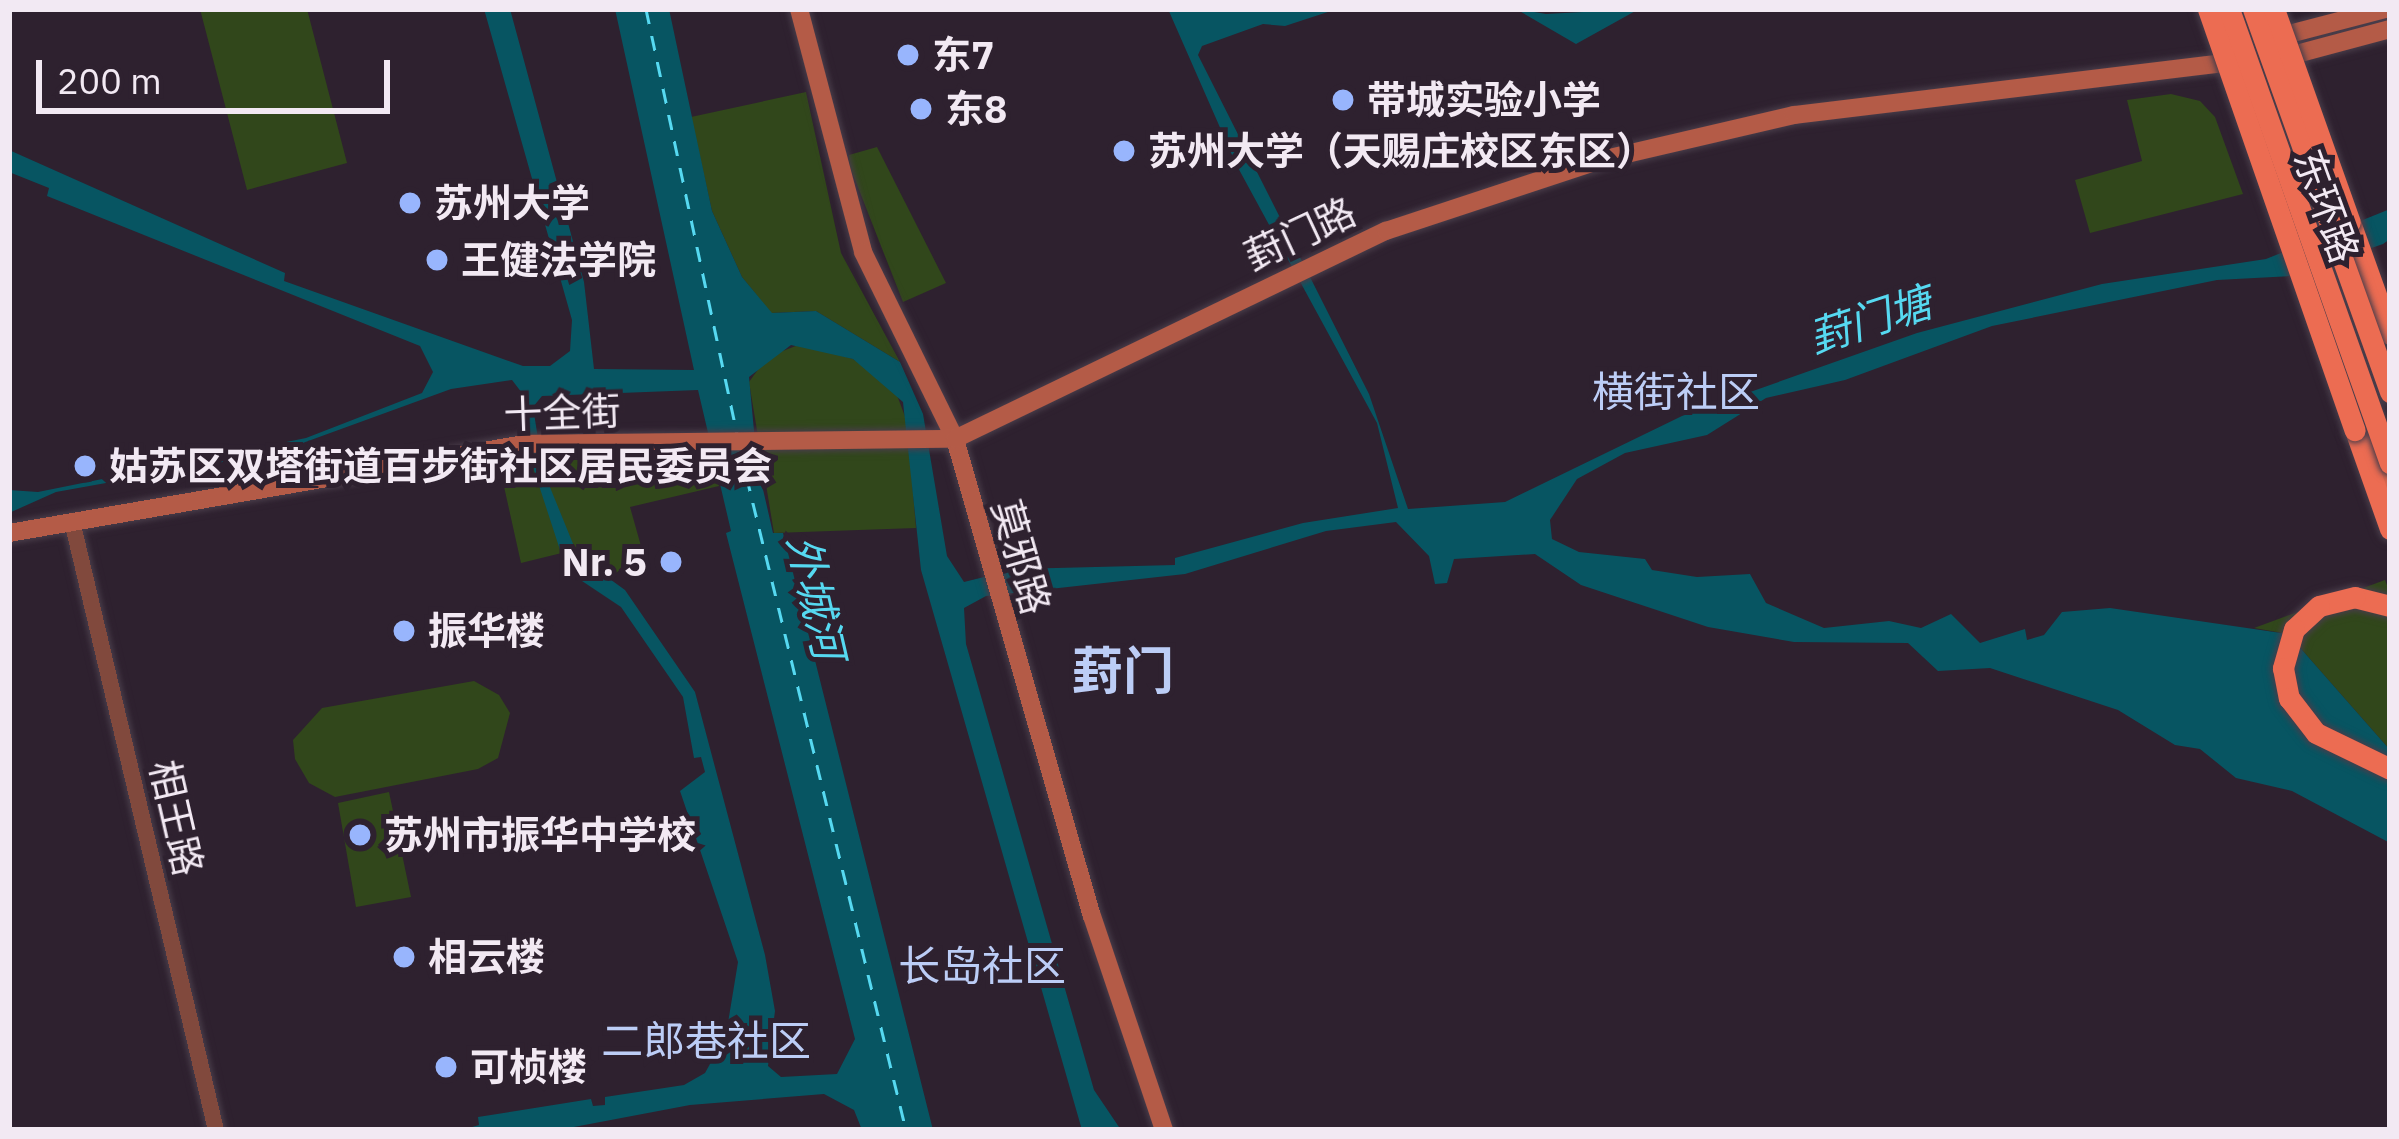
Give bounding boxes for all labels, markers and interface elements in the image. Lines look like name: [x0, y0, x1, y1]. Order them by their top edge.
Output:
place label: 东7: [932, 32, 994, 78]
scale bar: [42, 36, 396, 110]
marker: 东7: [895, 42, 921, 68]
text: 200 m: [57, 57, 162, 104]
place label: 带城实验小学: [1367, 77, 1601, 123]
place label: 东8: [945, 86, 1007, 132]
marker: 带城实验小学: [1330, 87, 1356, 113]
marker: 东8: [908, 96, 934, 122]
place label: 苏州大学（天赐庄校区东区）: [1148, 128, 1655, 174]
marker: 苏州大学（天赐庄校区东区）: [1111, 138, 1137, 164]
street label: 东环路: [2284, 143, 2368, 269]
place label: 苏州大学: [434, 180, 590, 226]
street label: 葑门路: [1237, 188, 1363, 280]
marker: 苏州大学: [397, 190, 423, 216]
place label: 王健法学院: [461, 237, 656, 283]
marker: 王健法学院: [424, 247, 450, 273]
water label: 葑门塘: [1802, 277, 1938, 363]
district label: 横街社区: [1592, 367, 1760, 417]
street label: 十全街: [503, 388, 621, 438]
place label: 姑苏区双塔街道百步街社区居民委员会: [109, 443, 772, 489]
marker: 姑苏区双塔街道百步街社区居民委员会: [72, 453, 98, 479]
street label: 莫邪路: [982, 494, 1060, 620]
water label: 外城河: [777, 530, 855, 664]
place label: Nr. 5: [561, 539, 647, 585]
marker: Nr. 5: [658, 549, 684, 575]
place label: 振华楼: [428, 608, 545, 654]
marker: 振华楼: [391, 618, 417, 644]
district label: 葑门: [1072, 639, 1174, 701]
street label: 相王路: [140, 756, 212, 880]
place label: 苏州市振华中学校: [384, 812, 696, 858]
marker: 苏州市振华中学校: [347, 822, 373, 848]
place label: 相云楼: [428, 934, 545, 980]
district label: 长岛社区: [898, 941, 1066, 991]
marker: 相云楼: [391, 944, 417, 970]
district label: 二郎巷社区: [601, 1016, 811, 1066]
place label: 可桢楼: [470, 1044, 587, 1090]
marker: 可桢楼: [433, 1054, 459, 1080]

